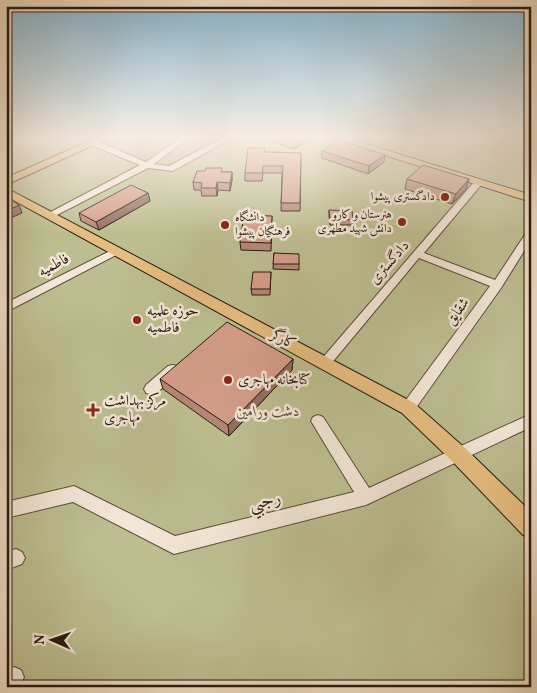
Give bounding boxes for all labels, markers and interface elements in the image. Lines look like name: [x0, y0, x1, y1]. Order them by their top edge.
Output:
place label: دادگستری پیشوا: [371, 189, 435, 205]
marker: دادگستری پیشوا: [439, 191, 451, 203]
place label: هنرستان و کارو دانش شهید مطهری: [318, 207, 392, 237]
place label: دانشگاه فرهنگیان پیشوا: [235, 209, 290, 240]
marker: هنرستان و کارو دانش شهید مطهری: [396, 216, 408, 228]
marker: دانشگاه فرهنگیان پیشوا: [219, 219, 231, 231]
street label: دادگستری: [365, 237, 415, 289]
street label: فاطميه: [35, 249, 73, 283]
street label: شقايق: [441, 294, 475, 330]
place label: حوزه علمیه فاطمیه: [147, 301, 199, 339]
marker: حوزه علمیه فاطمیه: [131, 314, 143, 326]
street label: کارگر: [265, 323, 300, 355]
place label: کتابخانه مهاجری: [238, 370, 311, 391]
marker: کتابخانه مهاجری: [222, 374, 234, 386]
place label: مرکز بهداشت مهاجری: [104, 391, 166, 429]
park label: دشت ورامین: [236, 402, 300, 423]
marker: مرکز بهداشت مهاجری: [86, 403, 100, 417]
street label: رجبي: [246, 486, 284, 521]
north arrow: [28, 616, 78, 666]
text: N: [31, 634, 50, 645]

